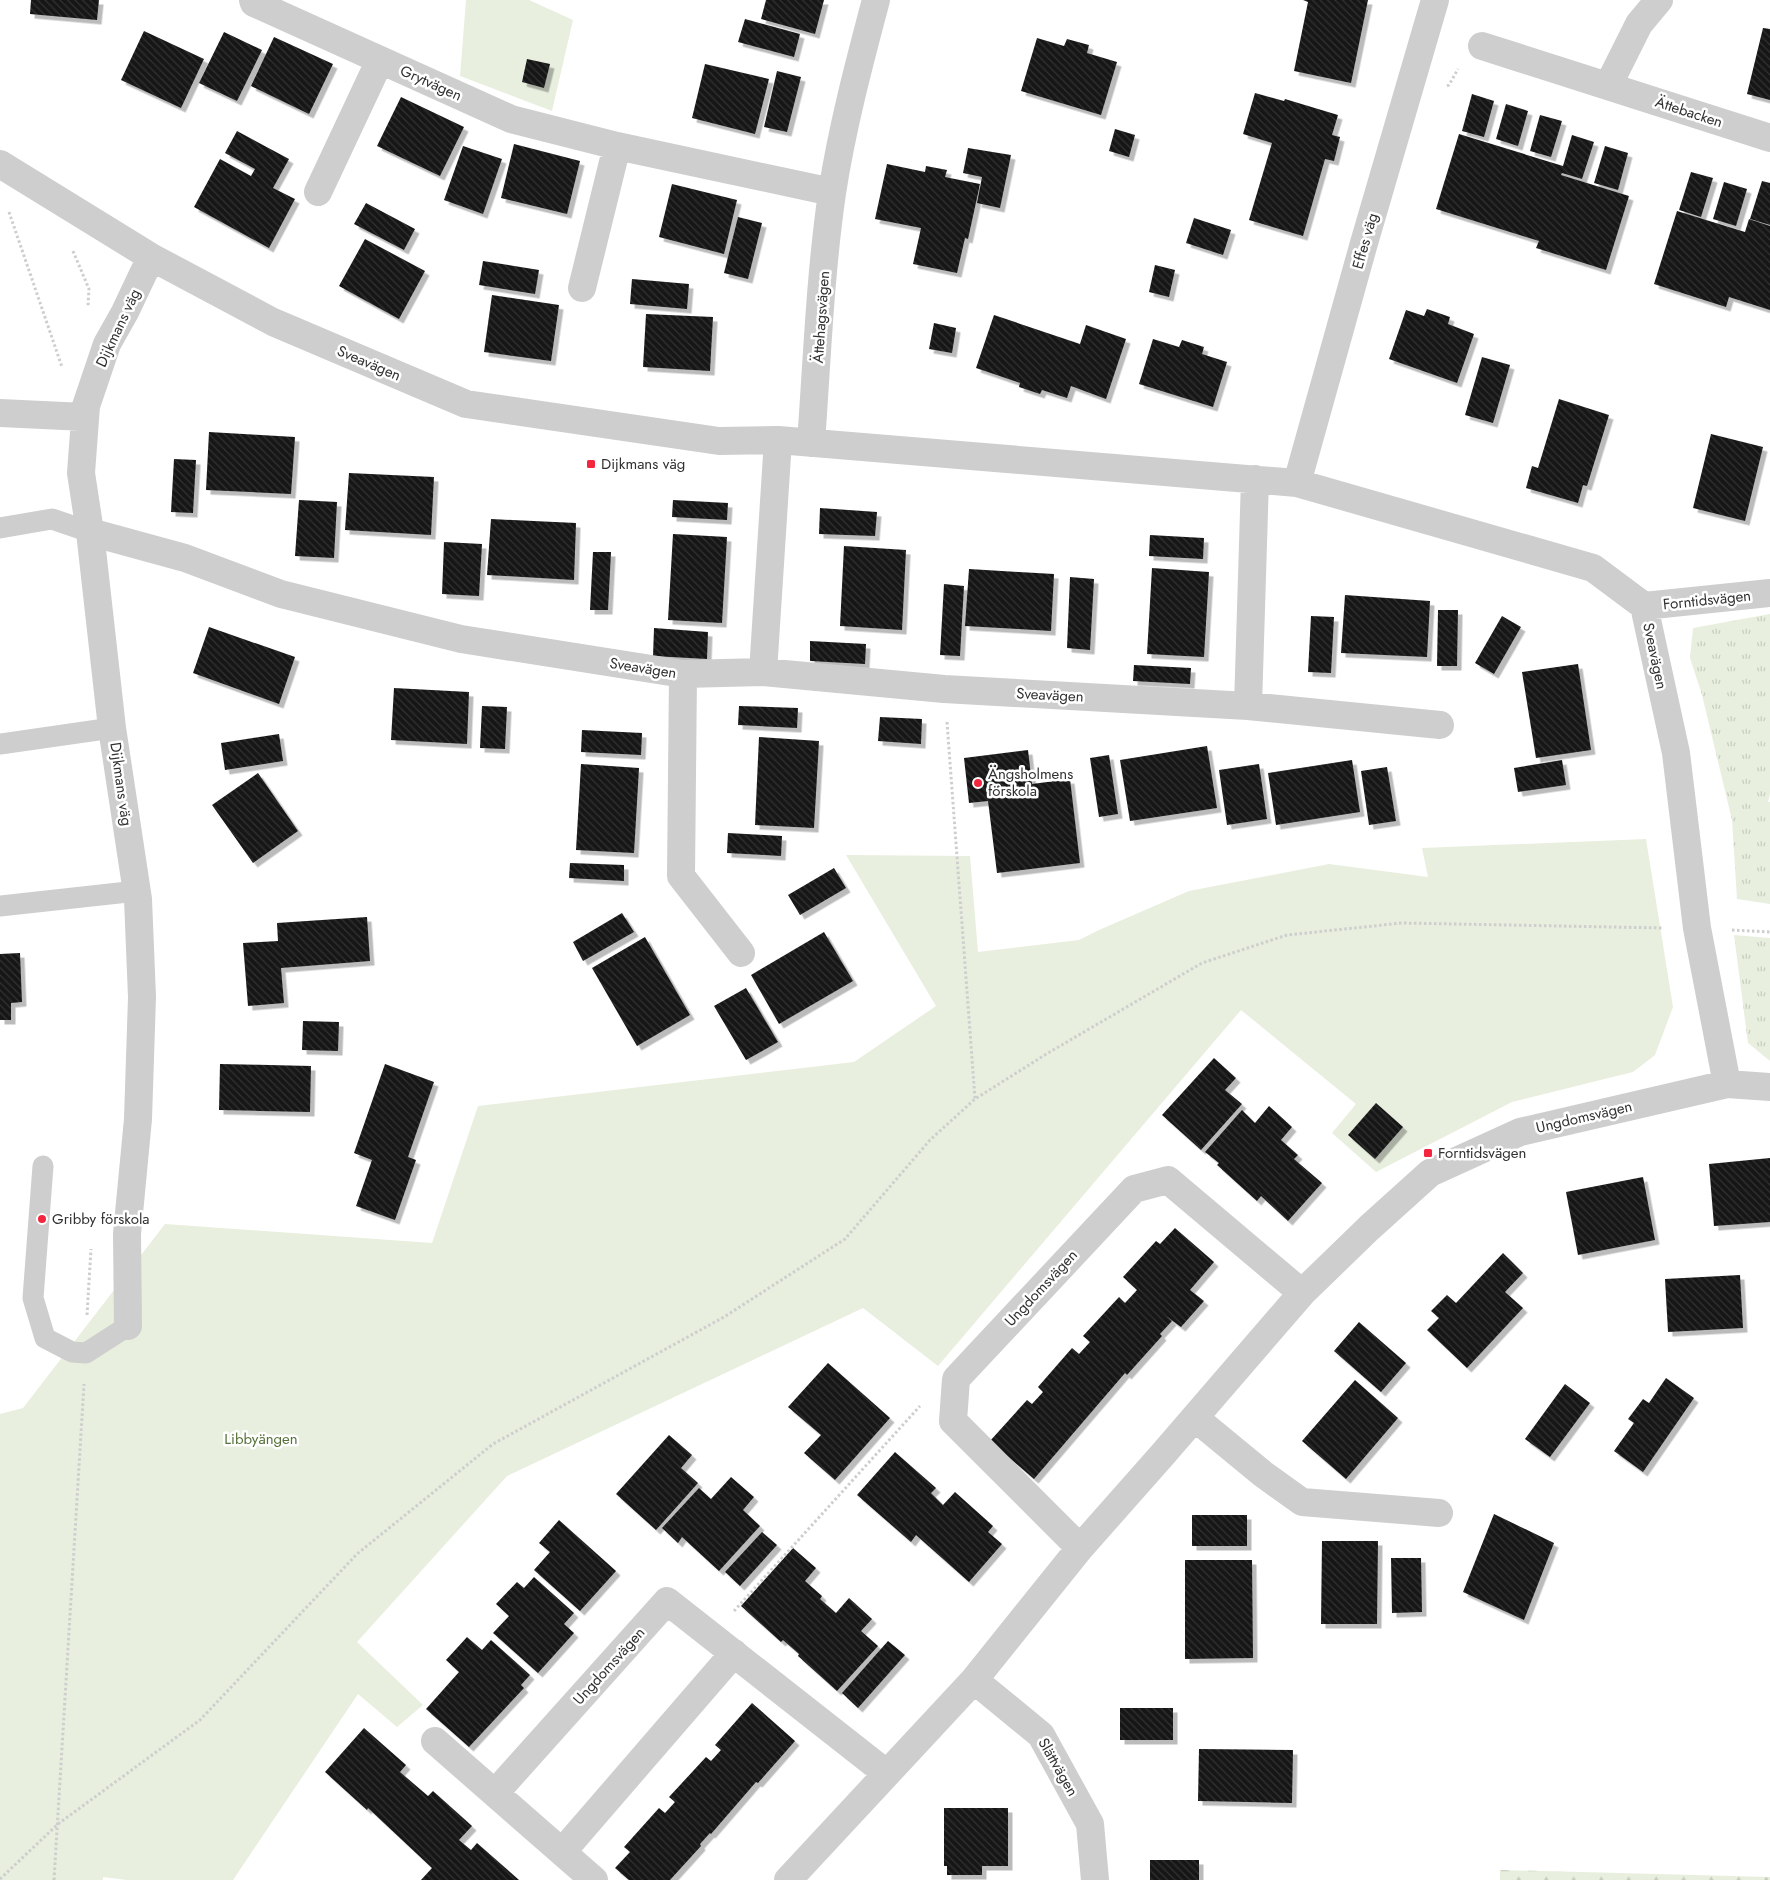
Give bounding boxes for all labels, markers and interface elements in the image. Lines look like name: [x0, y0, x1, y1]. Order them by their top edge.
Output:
street label: Grytvägen: [397, 60, 465, 106]
street label: Ättebacken: [1652, 91, 1726, 133]
street label: Effes väg: [1346, 210, 1384, 272]
street label: Ättehagsvägen: [807, 270, 835, 364]
street label: Dijkmans väg: [90, 285, 146, 371]
street label: Sveavägen: [334, 340, 404, 386]
place label: Dijkmans väg: [601, 453, 685, 475]
marker: Dijkmans väg: [585, 458, 597, 470]
street label: Forntidsvägen: [1662, 584, 1752, 616]
street label: Sveavägen: [1637, 621, 1673, 691]
street label: Sveavägen: [608, 652, 678, 684]
street label: Sveavägen: [1016, 682, 1084, 708]
street label: Dijkmans väg: [104, 741, 138, 827]
place label: Ängsholmens förskola: [988, 763, 1073, 802]
marker: Ängsholmens förskola: [972, 777, 984, 789]
street label: Ungdomsvägen: [1534, 1095, 1634, 1139]
place label: Forntidsvägen: [1438, 1142, 1526, 1164]
marker: Forntidsvägen: [1422, 1147, 1434, 1159]
place label: Gribby förskola: [52, 1208, 150, 1230]
marker: Gribby förskola: [36, 1213, 48, 1225]
street label: Ungdomsvägen: [999, 1245, 1083, 1331]
park label: Libbyängen: [224, 1428, 298, 1450]
street label: Ungdomsvägen: [568, 1622, 650, 1710]
street label: Slättvägen: [1032, 1734, 1084, 1800]

